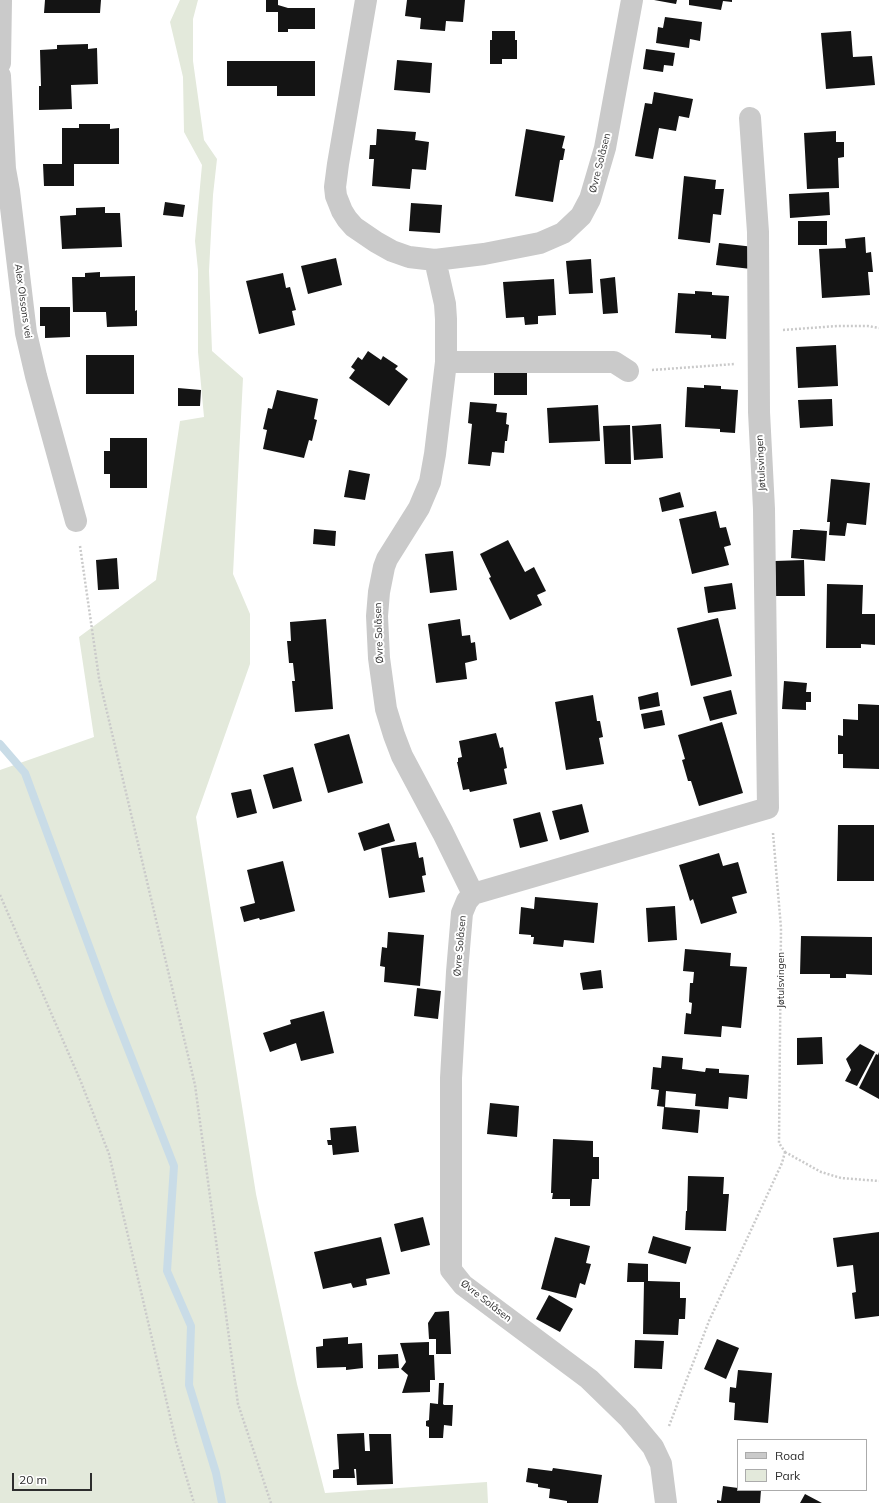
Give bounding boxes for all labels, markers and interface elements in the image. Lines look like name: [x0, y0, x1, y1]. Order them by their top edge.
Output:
street label: Øvre Solåsen: [587, 132, 613, 194]
street label: Alex Olssons vei: [12, 263, 34, 339]
street label: Jøtulsvingen: [754, 435, 768, 491]
street label: Øvre Solåsen: [372, 602, 386, 664]
street label: Øvre Solåsen: [451, 915, 469, 977]
street label: Jøtulsvingen: [775, 952, 787, 1008]
street label: Øvre Solåsen: [458, 1277, 514, 1325]
legend: [737, 1439, 867, 1491]
text: Road: [775, 1448, 804, 1463]
scale bar: [14, 1465, 94, 1491]
text: Park: [775, 1468, 800, 1483]
text: 20 m: [19, 1472, 47, 1487]

